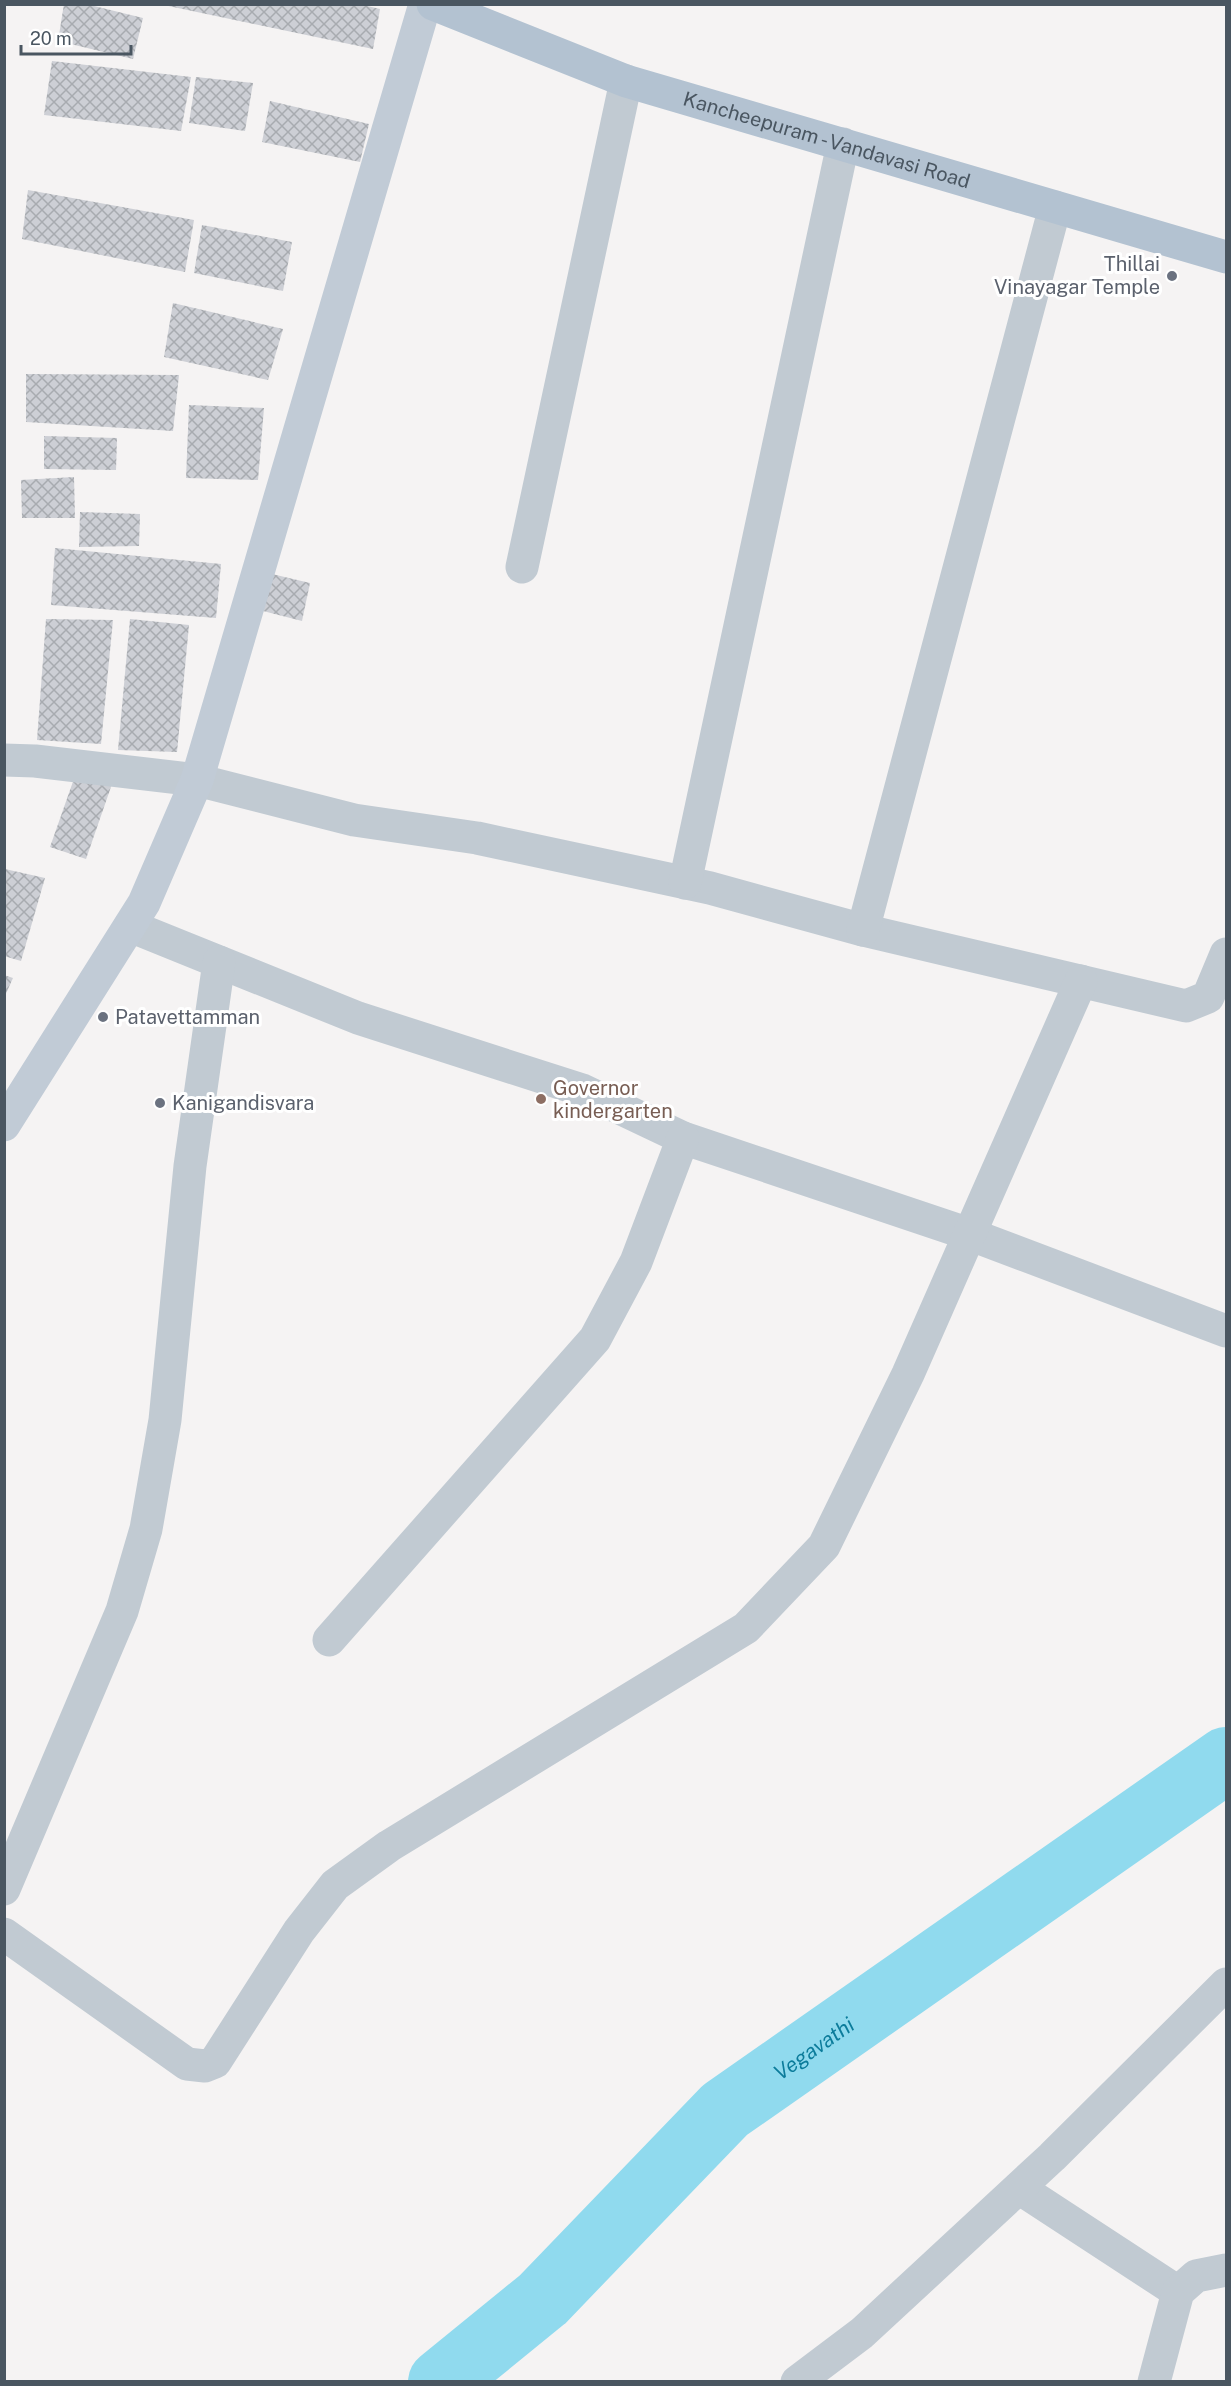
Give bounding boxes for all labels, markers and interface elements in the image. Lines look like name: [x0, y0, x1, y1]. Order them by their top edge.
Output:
scale bar: [21, 18, 130, 56]
text: 20 m: [30, 28, 72, 49]
street label: Kancheepuram - Vandavasi Road: [680, 86, 973, 193]
place label: Thillai Vinayagar Temple: [994, 252, 1160, 299]
marker: Thillai Vinayagar Temple: [1165, 269, 1179, 283]
place label: Patavettamman: [115, 1005, 260, 1029]
marker: Patavettamman: [96, 1010, 110, 1024]
place label: Governor kindergarten: [553, 1076, 673, 1123]
place label: Kanigandisvara: [172, 1091, 314, 1115]
marker: Governor kindergarten: [534, 1092, 548, 1106]
marker: Kanigandisvara: [153, 1096, 167, 1110]
water label: Vegavathi: [769, 2011, 859, 2085]

